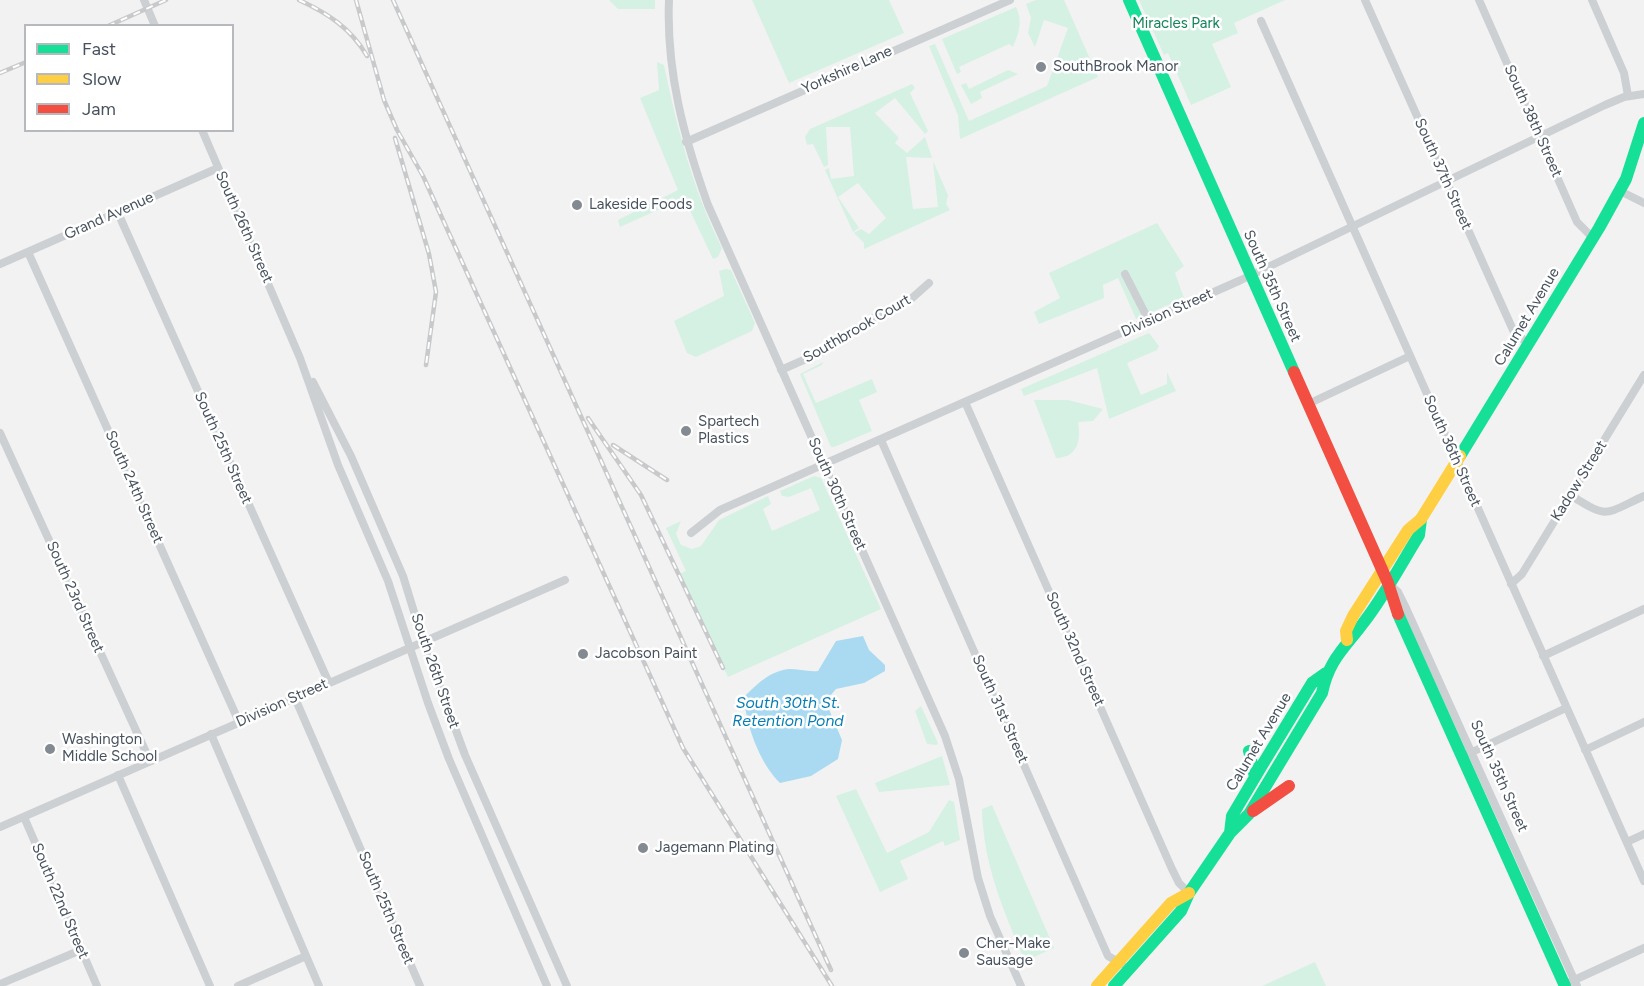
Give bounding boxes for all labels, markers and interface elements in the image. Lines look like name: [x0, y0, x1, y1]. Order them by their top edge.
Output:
park label: Miracles Park: [1132, 15, 1220, 33]
legend: [24, 24, 234, 132]
text: Fast: [82, 38, 116, 60]
street label: Yorkshire Lane: [799, 42, 895, 98]
place label: SouthBrook Manor: [1053, 58, 1178, 76]
marker: SouthBrook Manor: [1034, 60, 1048, 74]
street label: South 38th Street: [1500, 62, 1566, 180]
text: Slow: [82, 68, 121, 90]
text: Jam: [82, 98, 116, 120]
street label: South 37th Street: [1410, 116, 1476, 232]
street label: South 26th Street: [211, 168, 277, 286]
street label: Grand Avenue: [62, 188, 156, 244]
place label: Lakeside Foods: [589, 196, 692, 214]
marker: Lakeside Foods: [570, 198, 584, 212]
street label: South 35th Street: [1239, 227, 1305, 345]
street label: Calumet Avenue: [1491, 265, 1563, 369]
street label: Division Street: [1118, 285, 1216, 341]
street label: Southbrook Court: [800, 291, 914, 367]
street label: South 25th Street: [190, 389, 256, 507]
street label: South 36th Street: [1419, 392, 1485, 510]
place label: Spartech Plastics: [698, 413, 759, 448]
marker: Spartech Plastics: [679, 424, 693, 438]
street label: South 24th Street: [101, 428, 167, 546]
street label: South 30th Street: [804, 435, 870, 553]
street label: Kadow Street: [1547, 437, 1611, 525]
street label: South 23rd Street: [42, 538, 108, 656]
street label: South 32nd Street: [1042, 589, 1108, 709]
street label: South 26th Street: [407, 611, 463, 731]
place label: Jacobson Paint: [595, 645, 697, 663]
marker: Jacobson Paint: [576, 647, 590, 661]
street label: South 31st Street: [968, 652, 1032, 766]
street label: Division Street: [233, 675, 331, 731]
street label: Calumet Avenue: [1223, 690, 1295, 794]
water label: South 30th St. Retention Pond: [732, 693, 844, 731]
street label: South 35th Street: [1466, 717, 1532, 835]
place label: Washington Middle School: [62, 731, 157, 766]
marker: Washington Middle School: [43, 742, 57, 756]
place label: Jagemann Plating: [655, 839, 774, 857]
street label: South 22nd Street: [28, 841, 92, 961]
marker: Jagemann Plating: [636, 841, 650, 855]
street label: South 25th Street: [354, 849, 418, 967]
place label: Cher-Make Sausage: [976, 935, 1050, 970]
marker: Cher-Make Sausage: [957, 946, 971, 960]

